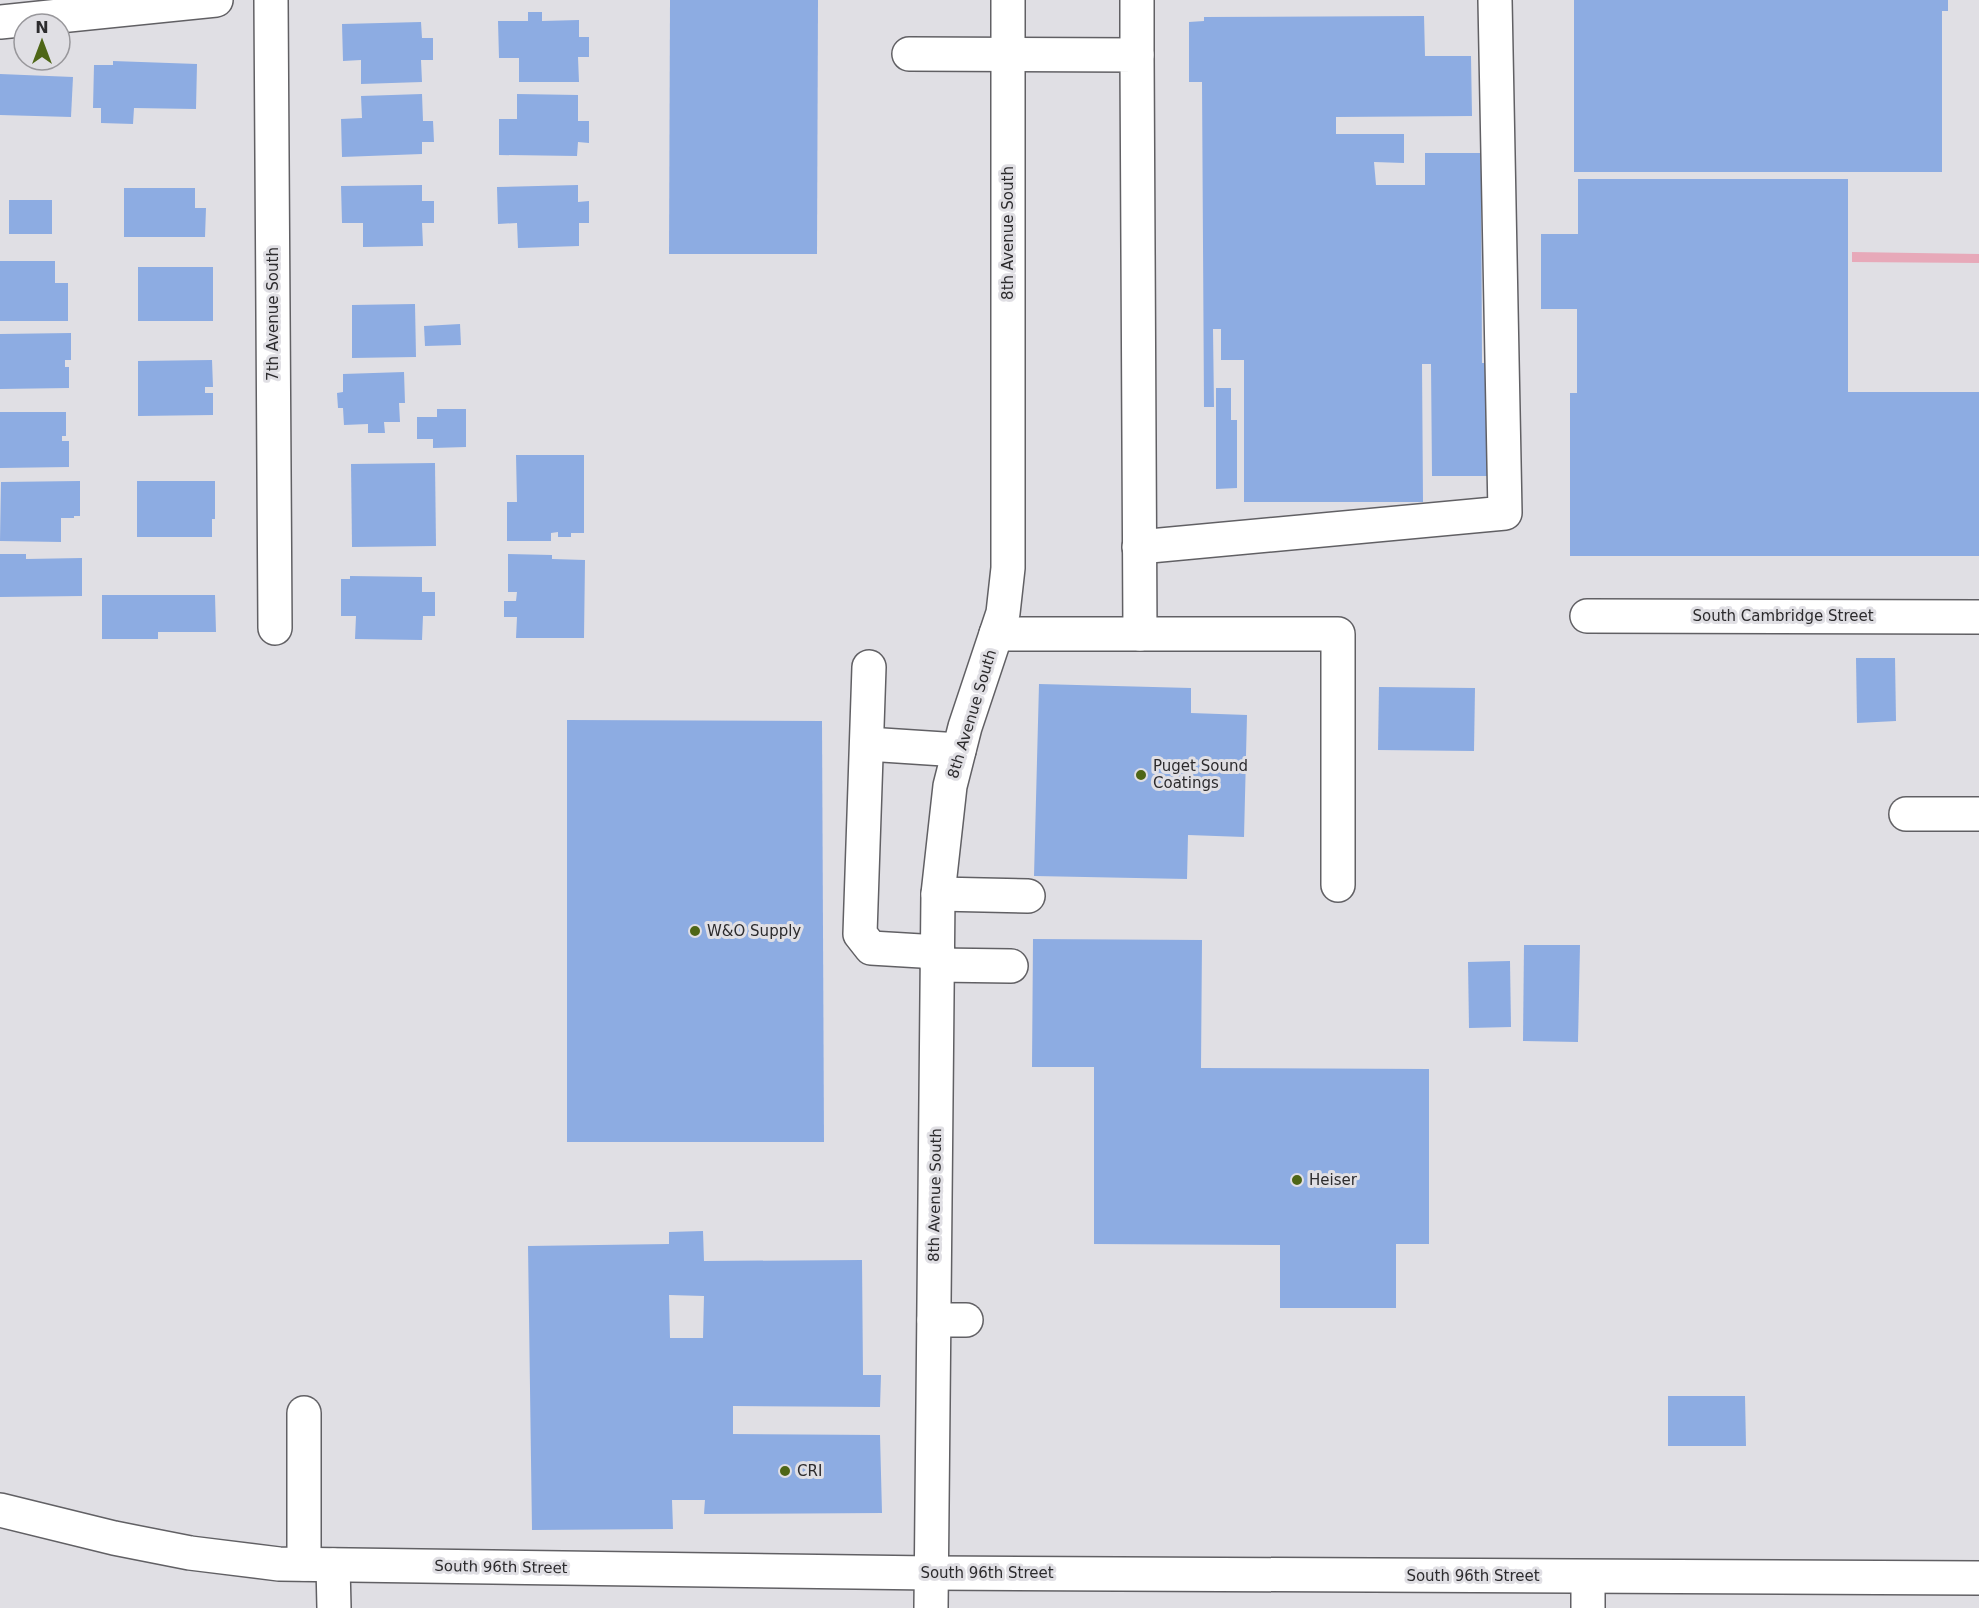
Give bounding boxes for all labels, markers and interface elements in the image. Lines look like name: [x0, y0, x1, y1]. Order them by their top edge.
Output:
north arrow: [12, 12, 72, 72]
text: N: [35, 18, 49, 37]
street label: 8th Avenue South: [999, 166, 1017, 300]
street label: 7th Avenue South: [264, 247, 282, 381]
street label: South Cambridge Street: [1692, 607, 1874, 625]
street label: 8th Avenue South: [944, 647, 1000, 781]
place label: Puget Sound Coatings: [1153, 757, 1248, 792]
marker: Puget Sound Coatings: [1134, 768, 1148, 782]
place label: W&O Supply: [707, 922, 801, 940]
marker: W&O Supply: [688, 924, 702, 938]
street label: 8th Avenue South: [925, 1128, 945, 1262]
place label: Heiser: [1309, 1171, 1358, 1189]
marker: Heiser: [1290, 1173, 1304, 1187]
place label: CRI: [797, 1462, 822, 1480]
marker: CRI: [778, 1464, 792, 1478]
street label: South 96th Street: [434, 1557, 568, 1577]
street label: South 96th Street: [920, 1564, 1054, 1582]
street label: South 96th Street: [1406, 1567, 1540, 1585]

